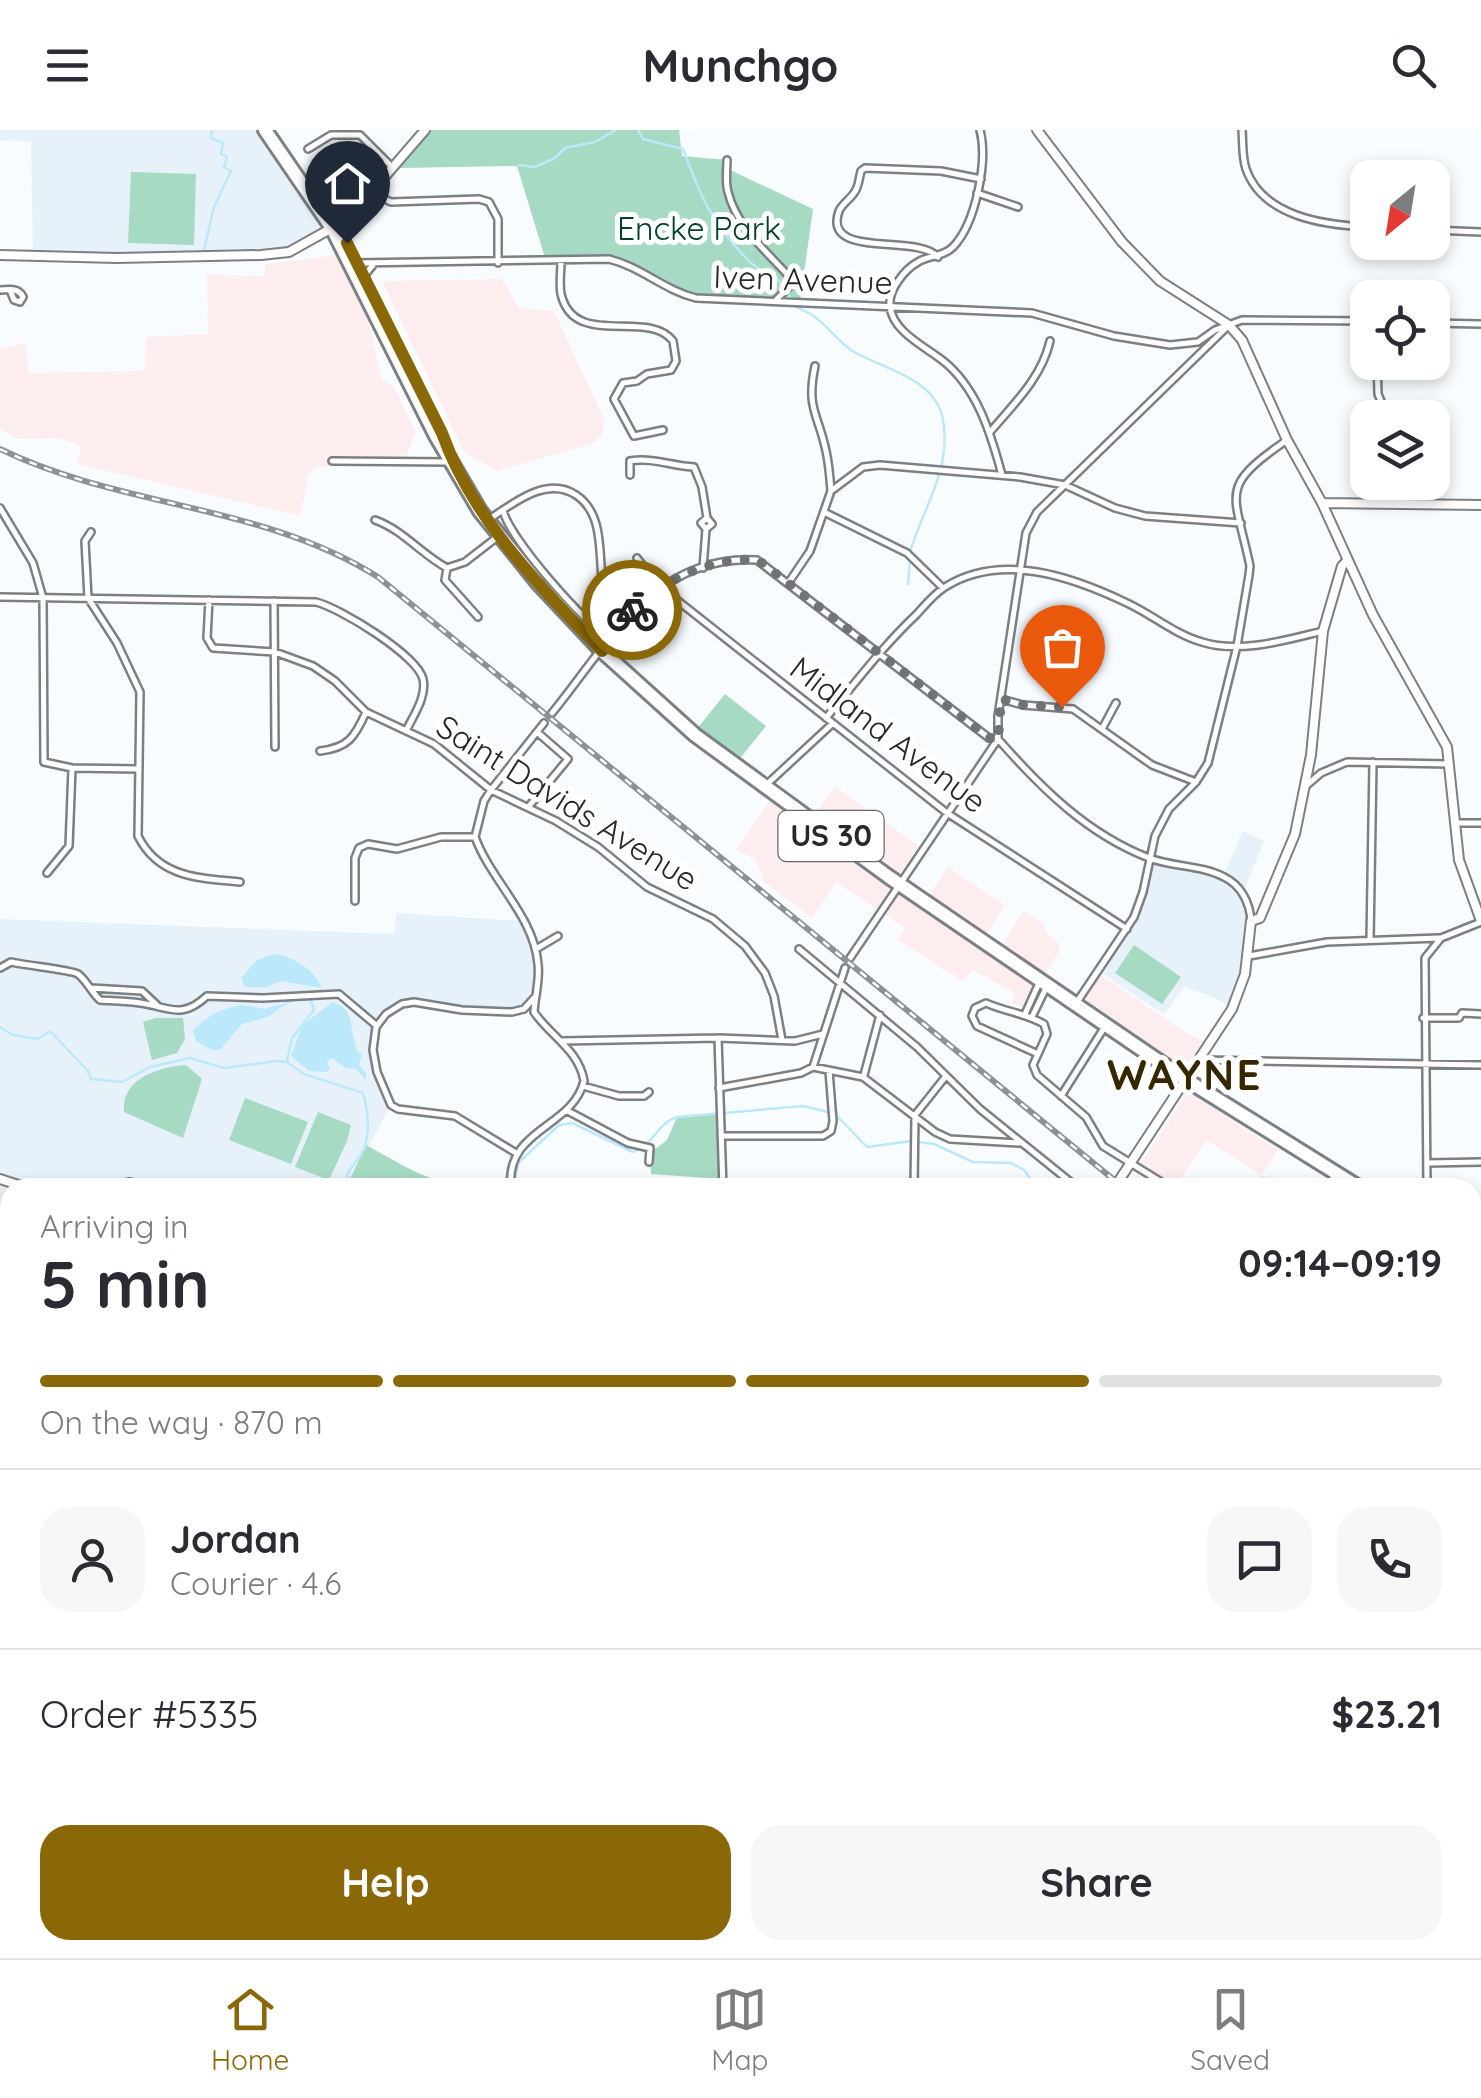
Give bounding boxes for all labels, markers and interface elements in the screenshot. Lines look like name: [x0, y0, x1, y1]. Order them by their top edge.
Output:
text: Munchgo: [643, 37, 838, 93]
icon: menu: [40, 38, 95, 93]
icon: search: [1386, 38, 1441, 93]
pin: [305, 141, 390, 244]
icon: home: [320, 156, 375, 211]
north arrow: [1350, 160, 1450, 260]
map controls: [1350, 160, 1450, 500]
park label: Encke Park: [617, 208, 781, 248]
street label: Iven Avenue: [713, 256, 893, 302]
button: locate: [1350, 280, 1450, 380]
button: layers: [1350, 400, 1450, 500]
courier: [582, 560, 682, 660]
icon: bike: [605, 583, 660, 638]
pin: [1020, 605, 1105, 708]
icon: bag: [1035, 620, 1090, 675]
street label: Midland Avenue: [783, 647, 995, 821]
street label: Saint Davids Avenue: [429, 706, 706, 899]
road number: US 30: [778, 811, 884, 861]
district label: WAYNE: [1107, 1048, 1263, 1101]
text: Arriving in: [40, 1206, 189, 1246]
text: 09:14–09:19: [1238, 1239, 1442, 1287]
text: 5 min: [40, 1243, 210, 1324]
text: On the way · 870 m: [40, 1402, 323, 1442]
button: person: [40, 1507, 145, 1612]
button: chat: [1207, 1507, 1312, 1612]
button: phone: [1337, 1507, 1442, 1612]
text: Jordan: [170, 1515, 301, 1563]
text: Courier · 4.6: [170, 1563, 342, 1603]
text: Order #5335: [40, 1690, 259, 1738]
text: $23.21: [1331, 1690, 1442, 1738]
button: Help: [40, 1825, 731, 1940]
button: Share: [751, 1825, 1442, 1940]
tab: Home: [211, 1982, 289, 2077]
tab: Map: [711, 1982, 768, 2077]
tab: Saved: [1190, 1982, 1270, 2077]

